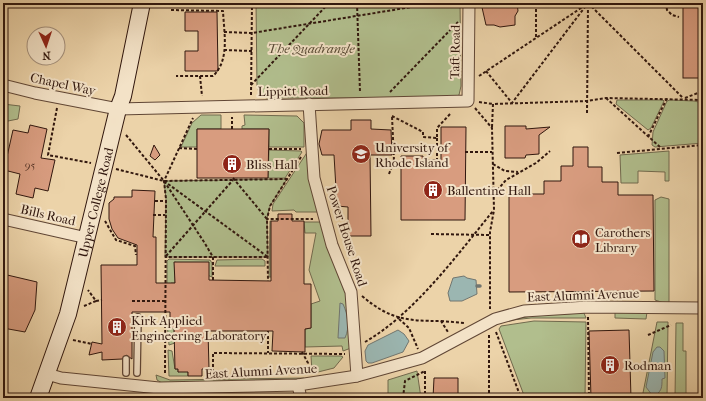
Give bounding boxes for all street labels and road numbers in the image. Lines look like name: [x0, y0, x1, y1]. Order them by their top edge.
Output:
street label: Taft Road: [447, 24, 463, 79]
street label: Chapel Way: [29, 70, 98, 98]
street label: Lippitt Road: [258, 83, 329, 99]
street label: Upper College Road: [75, 145, 116, 259]
street label: Power House Road: [324, 184, 371, 289]
street label: Bills Road: [19, 201, 78, 229]
street label: East Alumni Avenue: [527, 286, 640, 304]
street label: East Alumni Avenue: [204, 361, 318, 381]

